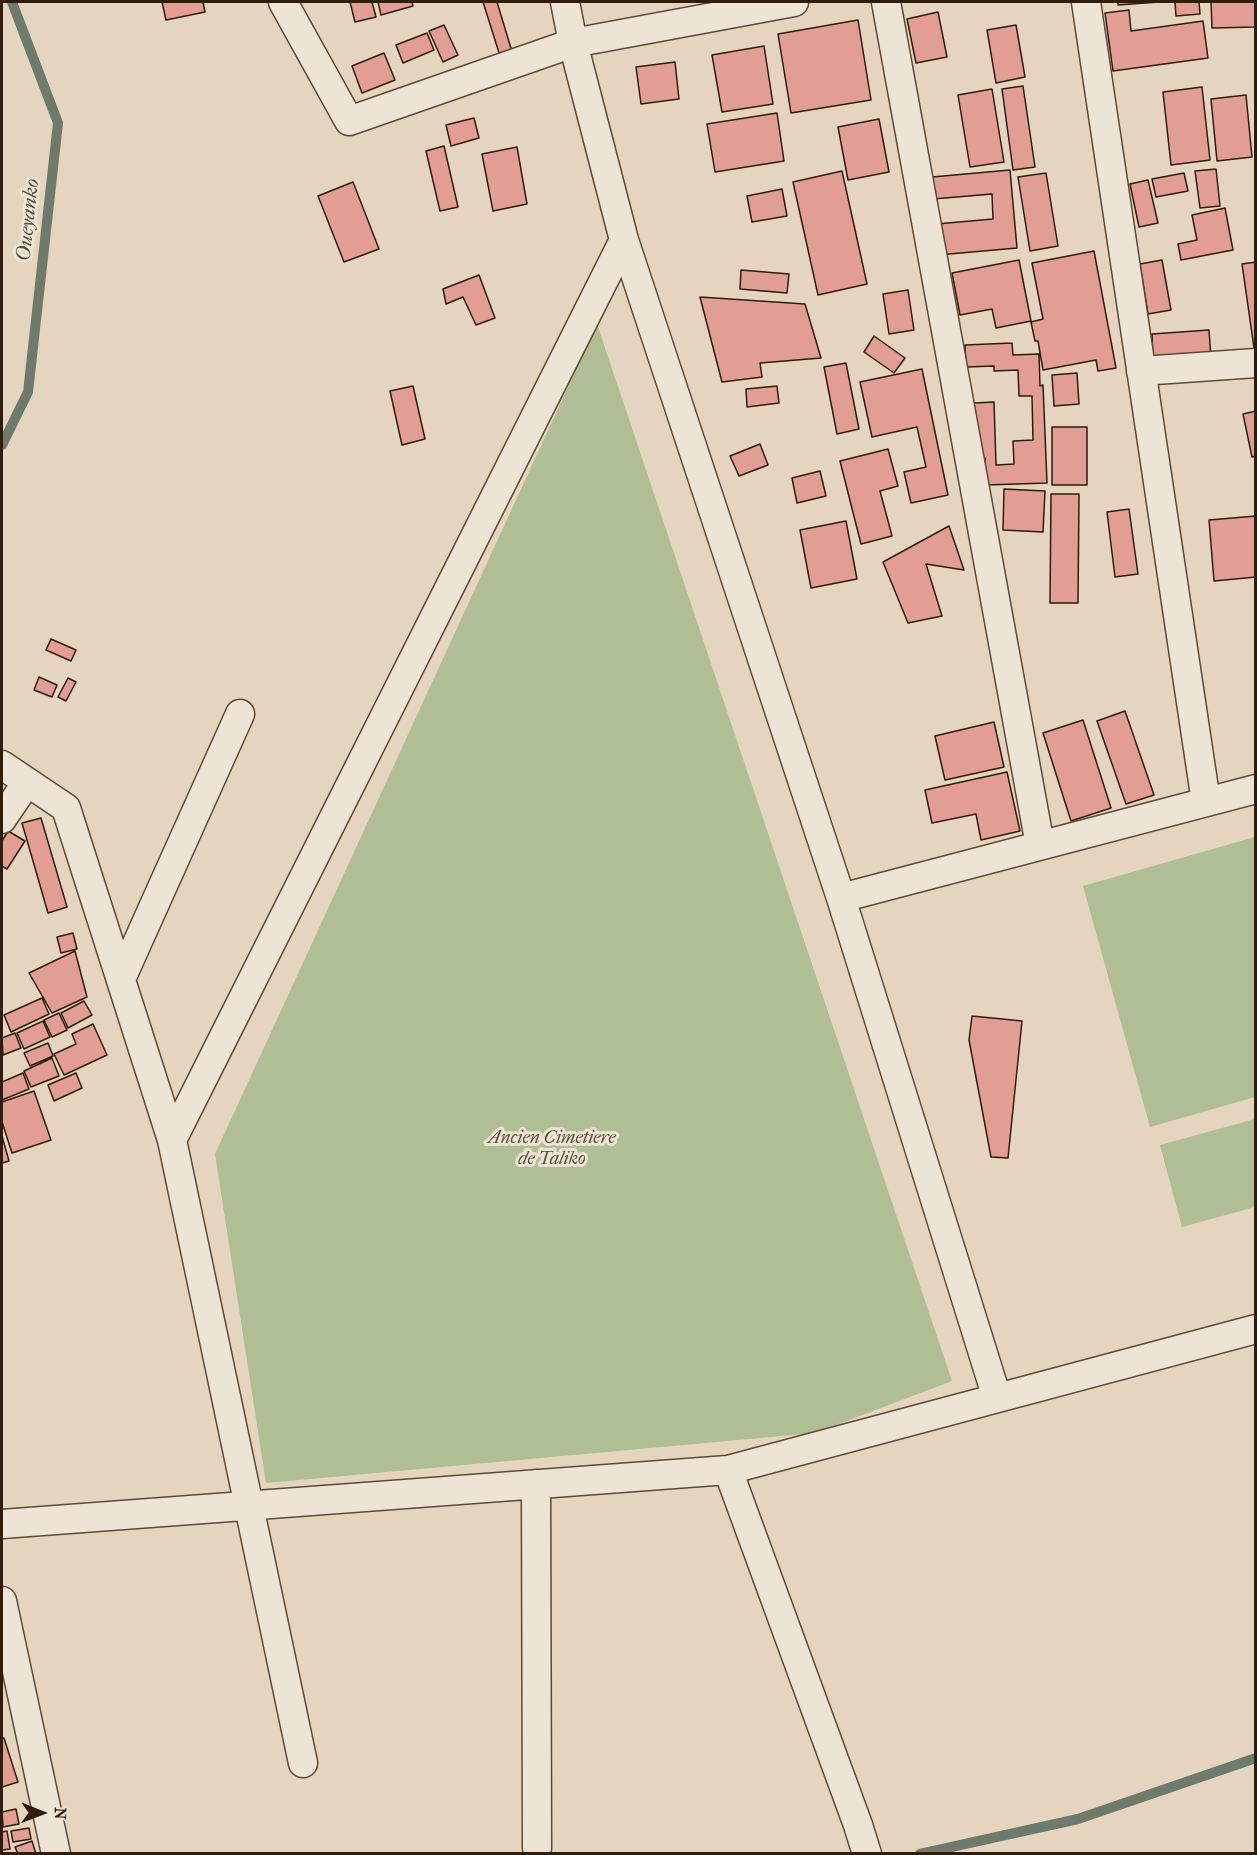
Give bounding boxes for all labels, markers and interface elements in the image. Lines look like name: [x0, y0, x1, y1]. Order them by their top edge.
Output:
water label: Oueyanko: [13, 177, 45, 263]
park label: Ancien Cimetiere de Taliko: [488, 1128, 616, 1170]
north arrow: [12, 1783, 72, 1843]
text: N: [51, 1807, 70, 1820]

